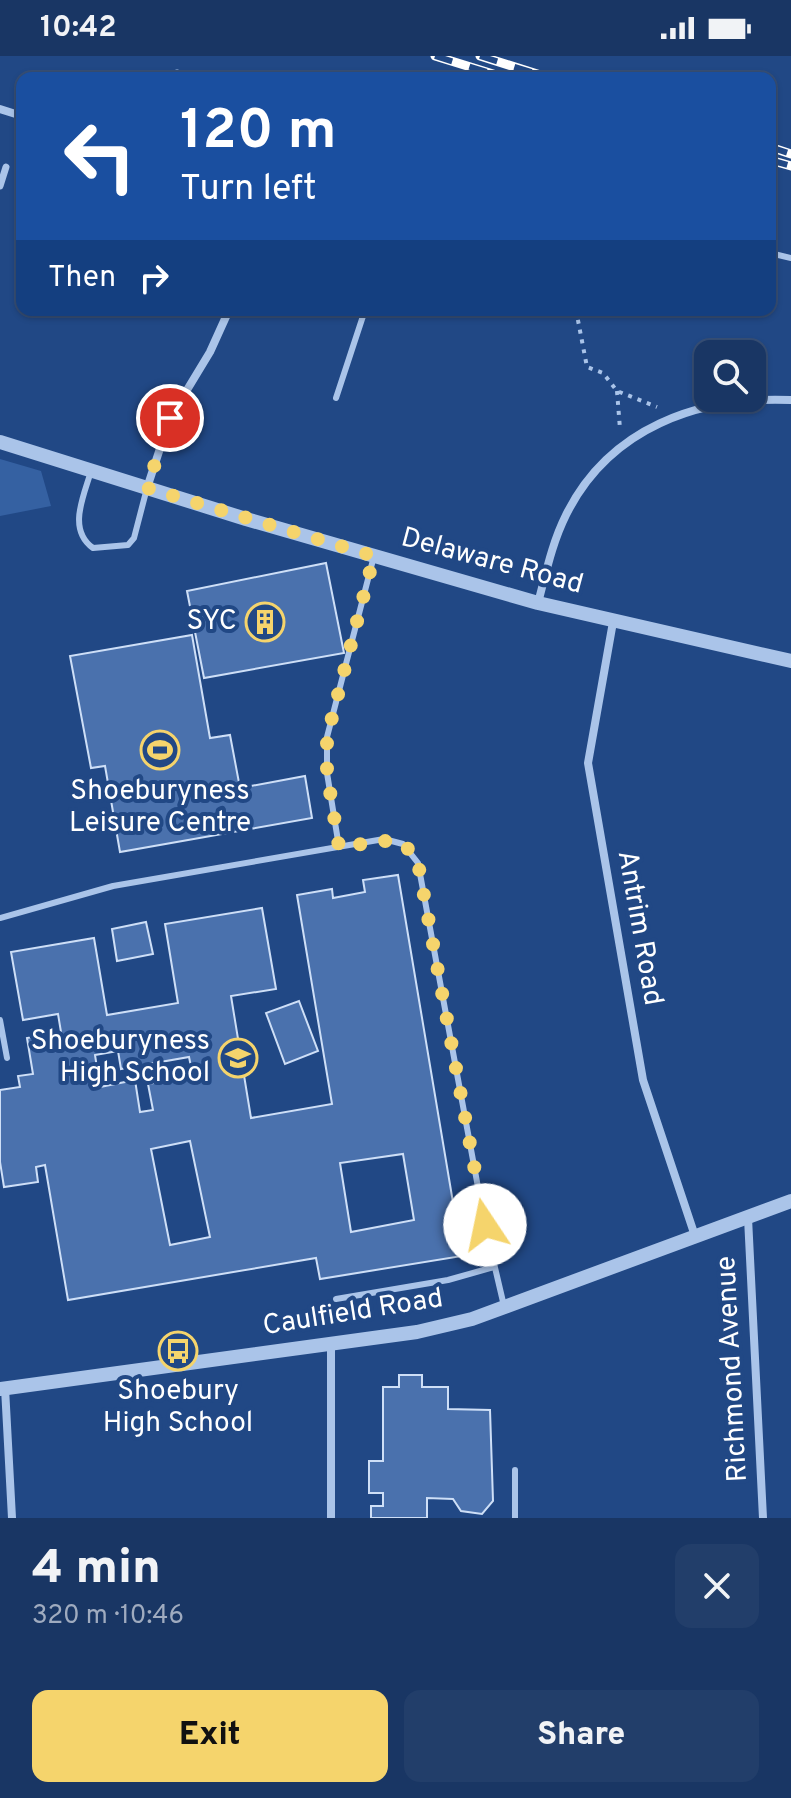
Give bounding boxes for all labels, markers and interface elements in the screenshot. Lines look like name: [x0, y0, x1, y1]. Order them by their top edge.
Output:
text: 10:42: [40, 10, 117, 47]
text: 120 m: [180, 98, 337, 168]
icon: left: [48, 104, 152, 208]
text: Turn left: [180, 167, 317, 213]
icon: right: [132, 256, 176, 300]
text: Then: [48, 260, 116, 297]
map controls: [694, 340, 766, 412]
button: search: [694, 340, 766, 412]
pin: [136, 384, 204, 452]
icon: arrive: [148, 396, 192, 440]
street label: Delaware Road: [397, 520, 587, 604]
building icon: SYC: [244, 601, 286, 643]
place label: SYC: [187, 604, 237, 640]
sports icon: Shoeburyness Leisure Centre: [139, 729, 181, 771]
place label: Shoeburyness Leisure Centre: [69, 774, 251, 842]
street label: Antrim Road: [608, 848, 670, 1008]
place label: Shoeburyness High School: [31, 1024, 210, 1092]
school or university icon: Shoeburyness High School: [217, 1037, 259, 1079]
position arrow: [443, 1183, 527, 1267]
street label: Richmond Avenue: [709, 1255, 757, 1483]
street label: Caulfield Road: [260, 1281, 446, 1345]
bus stop icon: Shoebury High School: [157, 1330, 199, 1372]
place label: Shoebury High School: [103, 1374, 253, 1442]
text: 4 min: [32, 1540, 161, 1600]
button: close: [675, 1544, 759, 1628]
text: 320 m · 10:46: [32, 1600, 184, 1633]
button: Exit: [32, 1690, 388, 1782]
button: Share: [404, 1690, 759, 1782]

